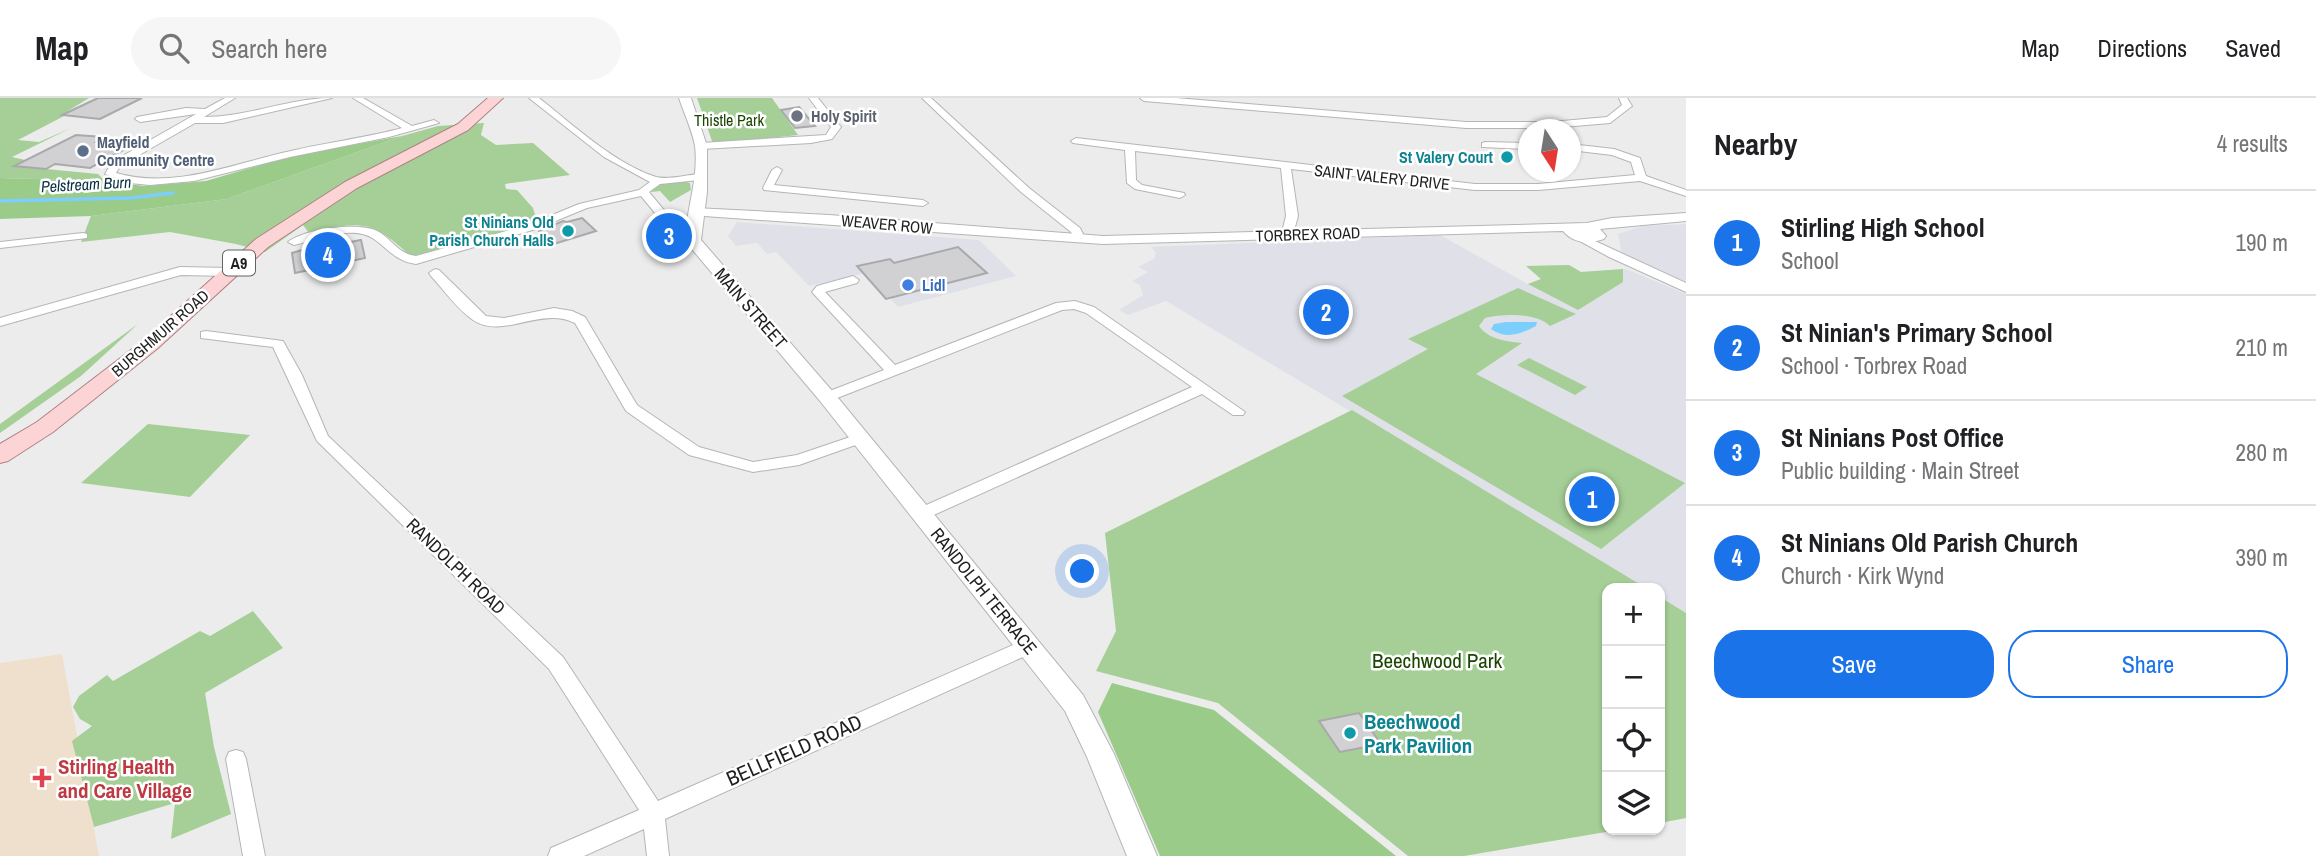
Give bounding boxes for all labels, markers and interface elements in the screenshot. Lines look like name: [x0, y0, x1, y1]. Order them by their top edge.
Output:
search box: [131, 17, 621, 80]
text: Map: [35, 26, 89, 70]
icon: search: [155, 29, 193, 67]
text: Search here: [211, 31, 327, 66]
text: Map: [2021, 32, 2059, 64]
text: Directions: [2097, 32, 2187, 64]
text: Saved: [2225, 32, 2281, 64]
place label: Holy Spirit: [811, 105, 877, 127]
marker: Holy Spirit: [789, 108, 805, 124]
park label: Thistle Park: [694, 109, 764, 131]
north arrow: [1518, 119, 1581, 182]
text: Nearby: [1714, 124, 1797, 164]
text: 4 results: [2217, 128, 2288, 159]
place label: Mayfield Community Centre: [97, 131, 214, 171]
marker: Mayfield Community Centre: [75, 143, 91, 159]
place label: St Valery Court: [1399, 146, 1494, 168]
marker: St Valery Court: [1499, 149, 1515, 165]
street label: SAINT VALERY DRIVE: [1313, 159, 1451, 195]
water label: Pelstream Burn: [40, 171, 132, 197]
street label: WEAVER ROW: [840, 209, 934, 239]
pin: 3: [646, 210, 692, 262]
text: Stirling High School: [1781, 210, 1985, 245]
place label: St Ninians Old Parish Church Halls: [429, 211, 554, 251]
street label: TORBREX ROAD: [1255, 221, 1361, 247]
marker: St Ninians Old Parish Church Halls: [560, 223, 576, 239]
text: 1: [1732, 227, 1742, 258]
text: 190 m: [2236, 227, 2288, 258]
pin: 4: [305, 229, 351, 281]
text: School: [1781, 245, 1839, 276]
road number: A9: [223, 251, 255, 276]
street label: MAIN STREET: [709, 262, 793, 354]
place label: Lidl: [922, 274, 945, 296]
marker: Lidl: [900, 277, 916, 293]
street label: BURGHMUIR ROAD: [107, 285, 213, 381]
pin: 2: [1303, 286, 1349, 338]
text: St Ninian's Primary School: [1781, 315, 2053, 350]
text: 2: [1732, 332, 1742, 363]
text: 210 m: [2236, 332, 2288, 363]
text: School · Torbrex Road: [1781, 350, 1967, 381]
text: St Ninians Post Office: [1781, 420, 2004, 455]
text: 3: [1732, 437, 1742, 468]
text: 280 m: [2236, 437, 2288, 468]
text: Public building · Main Street: [1781, 455, 2019, 486]
pin: 1: [1569, 473, 1615, 525]
street label: RANDOLPH ROAD: [401, 512, 511, 620]
street label: RANDOLPH TERRACE: [925, 522, 1043, 660]
text: St Ninians Old Parish Church: [1781, 525, 2078, 560]
text: 4: [1732, 542, 1742, 573]
text: 390 m: [2236, 542, 2288, 573]
your location: [1065, 554, 1099, 588]
text: Church · Kirk Wynd: [1781, 560, 1944, 591]
map controls: [1602, 583, 1665, 835]
button: +: [1602, 583, 1665, 646]
button: Save: [1714, 630, 1994, 698]
button: Share: [2008, 630, 2288, 698]
park label: Beechwood Park: [1372, 646, 1502, 675]
button: −: [1602, 646, 1665, 709]
street label: BELLFIELD ROAD: [722, 707, 866, 793]
place label: Beechwood Park Pavilion: [1364, 707, 1472, 760]
button: locate: [1602, 709, 1665, 772]
marker: Beechwood Park Pavilion: [1342, 725, 1358, 741]
place label: Stirling Health and Care Village: [58, 752, 192, 805]
marker: Stirling Health and Care Village: [32, 768, 52, 788]
button: layers: [1602, 772, 1665, 835]

